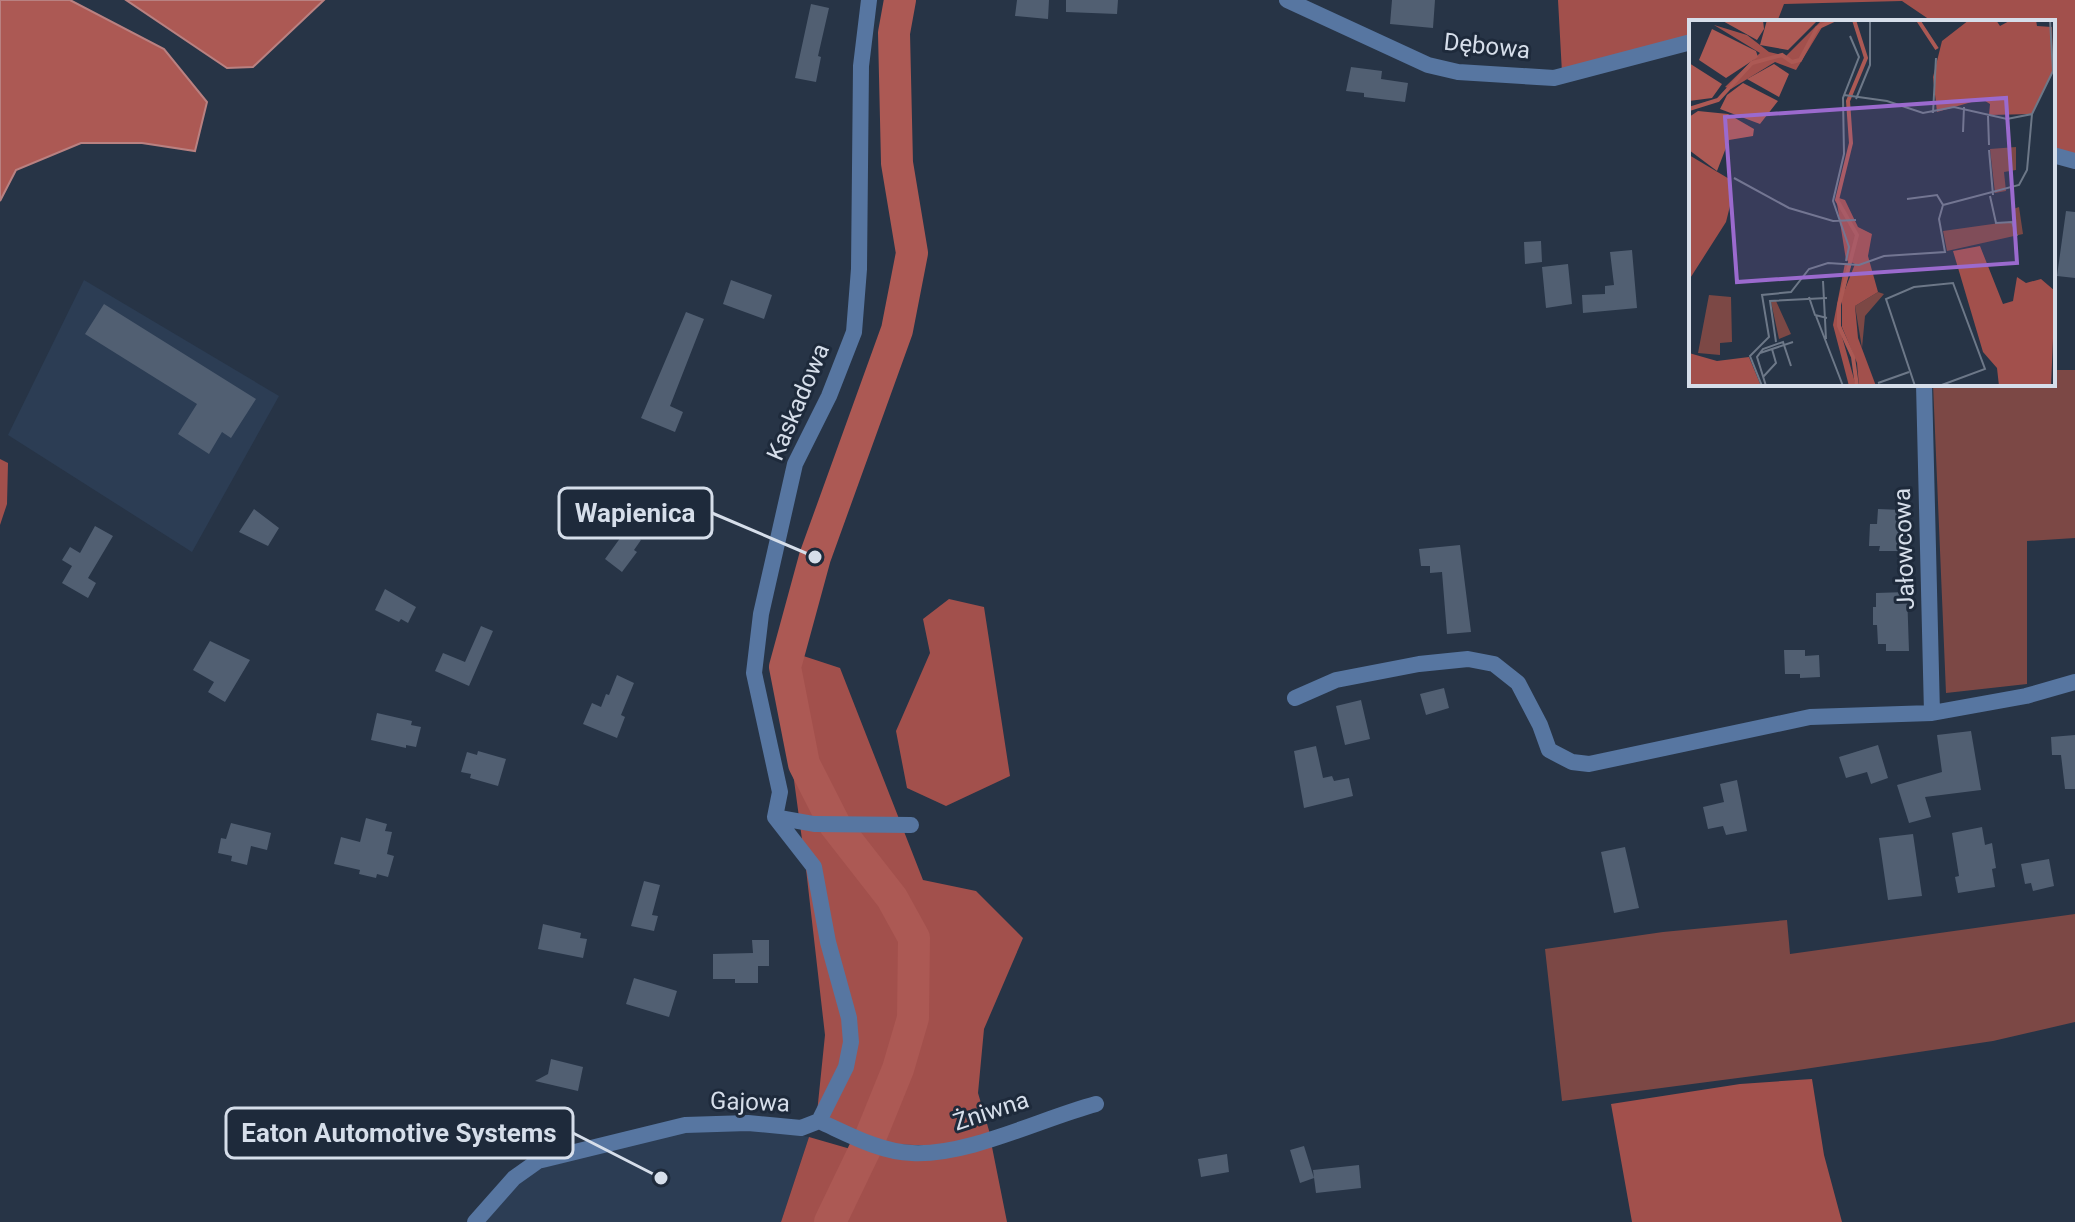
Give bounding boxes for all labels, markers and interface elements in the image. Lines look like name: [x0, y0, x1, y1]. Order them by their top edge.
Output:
inset map: [1689, 20, 2055, 386]
street label: Dębowa: [1442, 28, 1532, 64]
street label: Kaskadowa: [761, 339, 835, 465]
callout: Wapienica: [559, 488, 712, 538]
street label: Jałowcowa: [1888, 488, 1920, 610]
text: Wapienica: [575, 498, 695, 528]
street label: Żniwna: [950, 1086, 1032, 1136]
street label: Gajowa: [710, 1087, 790, 1117]
callout: Eaton Automotive Systems: [226, 1108, 573, 1158]
text: Eaton Automotive Systems: [241, 1118, 557, 1148]

